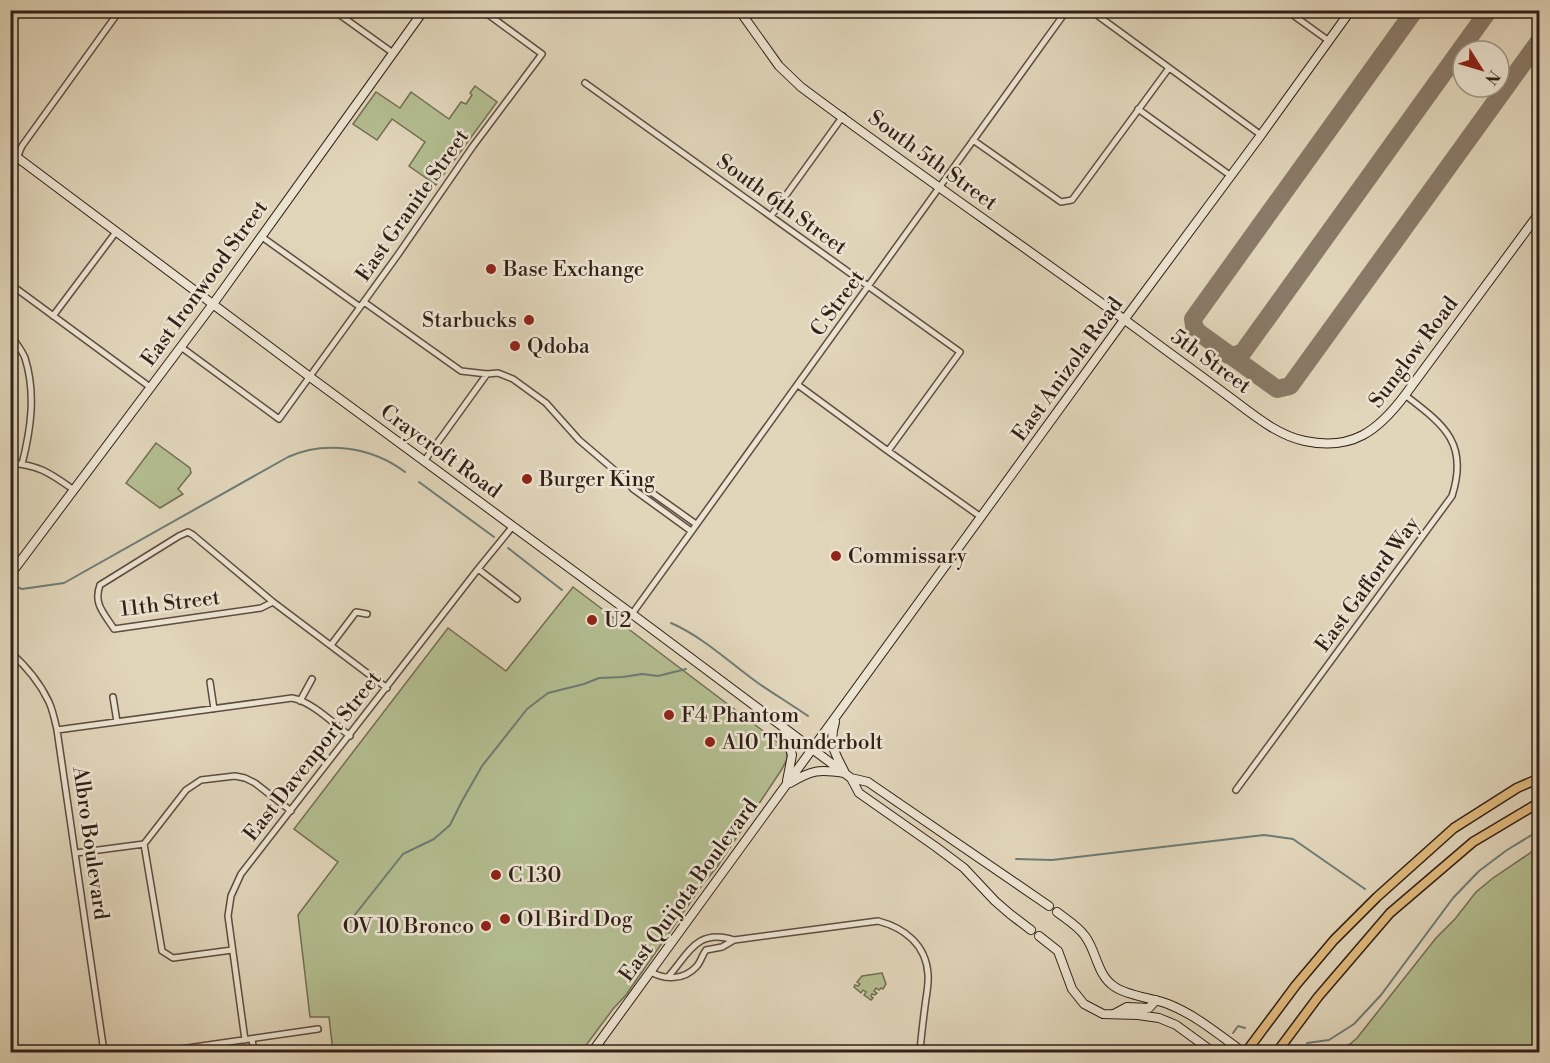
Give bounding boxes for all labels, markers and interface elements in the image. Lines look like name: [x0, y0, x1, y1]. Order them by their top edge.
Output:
north arrow: [1451, 39, 1511, 99]
text: N: [1480, 66, 1504, 89]
street label: South 5th Street: [863, 105, 1003, 217]
street label: East Granite Street: [351, 124, 475, 287]
street label: South 6th Street: [711, 149, 852, 261]
street label: East Ironwood Street: [136, 195, 274, 372]
place label: Base Exchange: [502, 257, 644, 283]
marker: Base Exchange: [484, 262, 498, 276]
street label: C Street: [805, 265, 871, 342]
street label: East Anizola Road: [1007, 292, 1129, 447]
street label: Sunglow Road: [1364, 292, 1464, 413]
place label: Starbucks: [422, 308, 517, 334]
marker: Starbucks: [522, 313, 536, 327]
street label: 5th Street: [1165, 324, 1256, 400]
place label: Qdoba: [527, 334, 590, 360]
marker: Qdoba: [508, 339, 522, 353]
street label: Craycroft Road: [375, 399, 506, 504]
place label: Burger King: [538, 467, 655, 493]
marker: Burger King: [520, 472, 534, 486]
street label: East Gafford Way: [1310, 511, 1426, 657]
place label: Commissary: [848, 544, 968, 570]
marker: Commissary: [829, 549, 843, 563]
street label: 11th Street: [119, 585, 222, 623]
place label: U2: [604, 608, 631, 634]
marker: U2: [585, 613, 599, 627]
street label: East Davenport Street: [238, 666, 388, 847]
place label: F4 Phantom: [681, 703, 799, 729]
marker: F4 Phantom: [662, 708, 676, 722]
place label: A10 Thunderbolt: [721, 730, 884, 756]
marker: A10 Thunderbolt: [703, 735, 717, 749]
street label: Albro Boulevard: [66, 764, 114, 922]
street label: East Quijota Boulevard: [614, 794, 764, 987]
place label: C 130: [508, 863, 561, 889]
marker: C 130: [489, 868, 503, 882]
place label: O1 Bird Dog: [517, 907, 633, 933]
marker: O1 Bird Dog: [498, 912, 512, 926]
place label: OV 10 Bronco: [343, 914, 474, 940]
marker: OV 10 Bronco: [479, 919, 493, 933]

